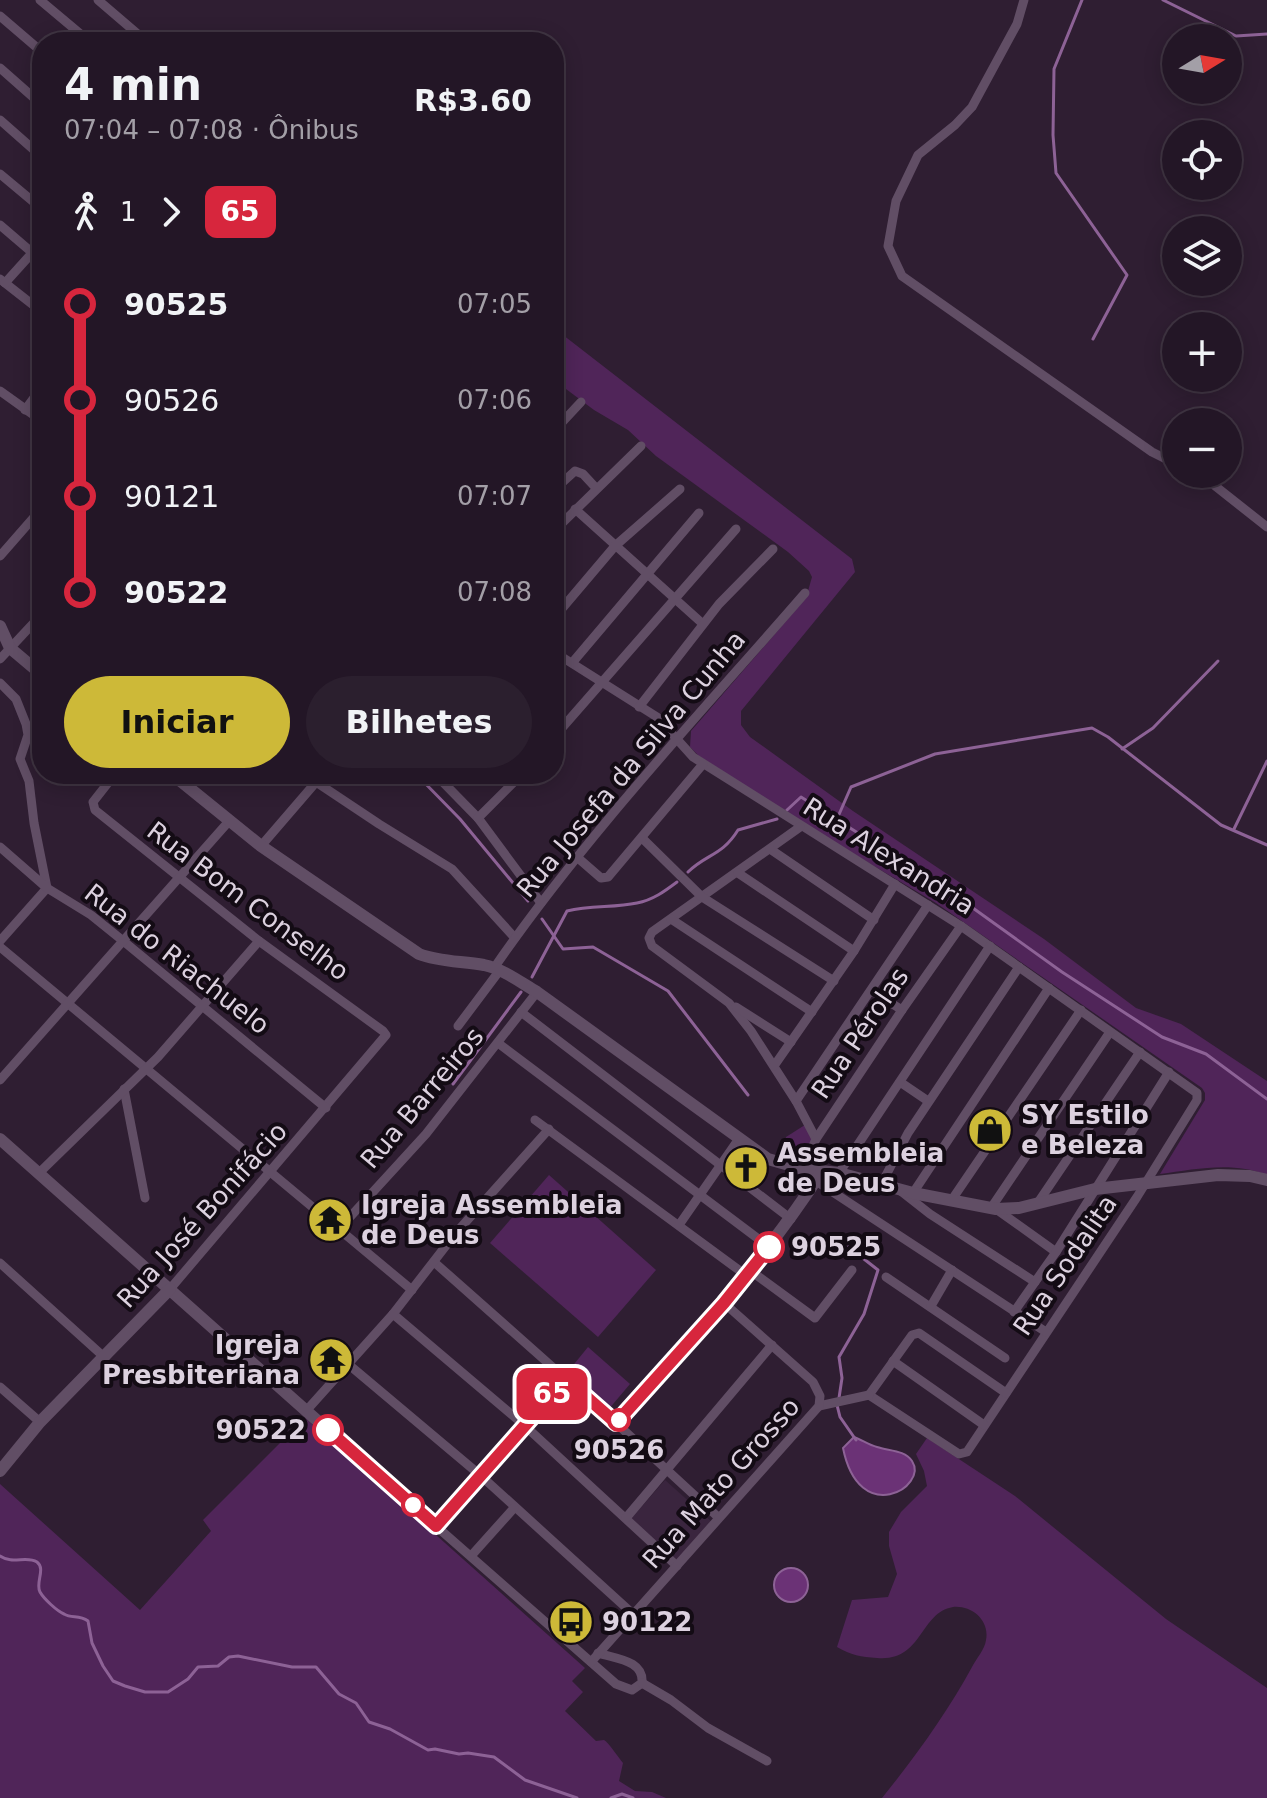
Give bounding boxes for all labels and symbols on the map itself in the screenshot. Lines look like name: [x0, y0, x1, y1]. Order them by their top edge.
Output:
north arrow: [1162, 24, 1242, 104]
street label: Rua Josefa da Silva Cunha: [511, 625, 751, 903]
street label: Rua Alexandria: [798, 791, 980, 921]
street label: Rua Bom Conselho: [141, 815, 355, 987]
street label: Rua do Riachuelo: [79, 878, 275, 1040]
street label: Rua Pérolas: [805, 962, 915, 1104]
street label: Rua Barreiros: [354, 1022, 490, 1174]
place label: SY Estilo e Beleza: [1021, 1100, 1149, 1160]
shop icon: SY Estilo e Beleza: [966, 1106, 1014, 1154]
street label: Rua José Bonifácio: [111, 1116, 293, 1314]
place label: Assembleia de Deus: [777, 1138, 944, 1198]
church icon: Assembleia de Deus: [722, 1144, 770, 1192]
street label: Rua Sodalita: [1007, 1189, 1123, 1341]
place label: Igreja Assembleia de Deus: [361, 1190, 623, 1250]
temple icon: Igreja Assembleia de Deus: [306, 1196, 354, 1244]
marker: 90525: [754, 1232, 784, 1262]
place label: 90525: [791, 1232, 881, 1262]
place label: Igreja Presbiteriana: [102, 1330, 300, 1390]
temple icon: Igreja Presbiteriana: [307, 1336, 355, 1384]
line badge: 65: [516, 1368, 588, 1420]
street label: Rua Mato Grosso: [636, 1391, 806, 1575]
marker: 90526: [608, 1409, 630, 1431]
place label: 90522: [216, 1415, 306, 1445]
marker: 90522: [313, 1415, 343, 1445]
place label: 90526: [574, 1435, 664, 1465]
unlabelled marker: [402, 1494, 424, 1516]
bus stop icon: 90122: [547, 1598, 595, 1646]
place label: 90122: [602, 1607, 692, 1637]

